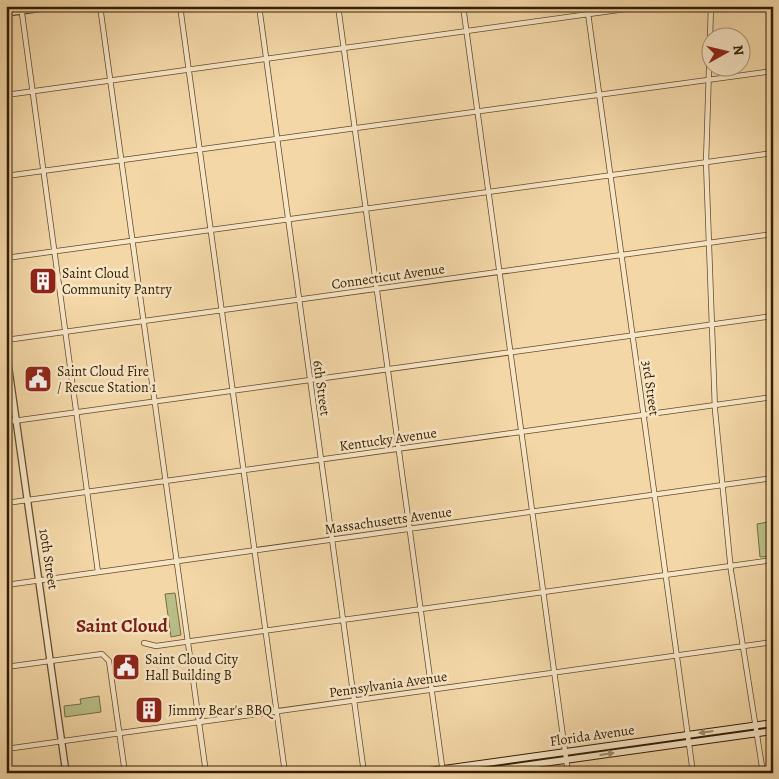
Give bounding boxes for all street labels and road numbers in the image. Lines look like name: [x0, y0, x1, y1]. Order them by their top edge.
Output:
street label: Connecticut Avenue: [330, 259, 446, 294]
street label: 6th Street: [308, 359, 335, 417]
street label: 3rd Street: [637, 359, 664, 417]
street label: Kentucky Avenue: [338, 423, 438, 456]
street label: Massachusetts Avenue: [323, 502, 453, 539]
street label: 10th Street: [34, 527, 63, 591]
street label: Pennsylvania Avenue: [328, 667, 448, 702]
street label: Florida Avenue: [548, 720, 636, 751]

